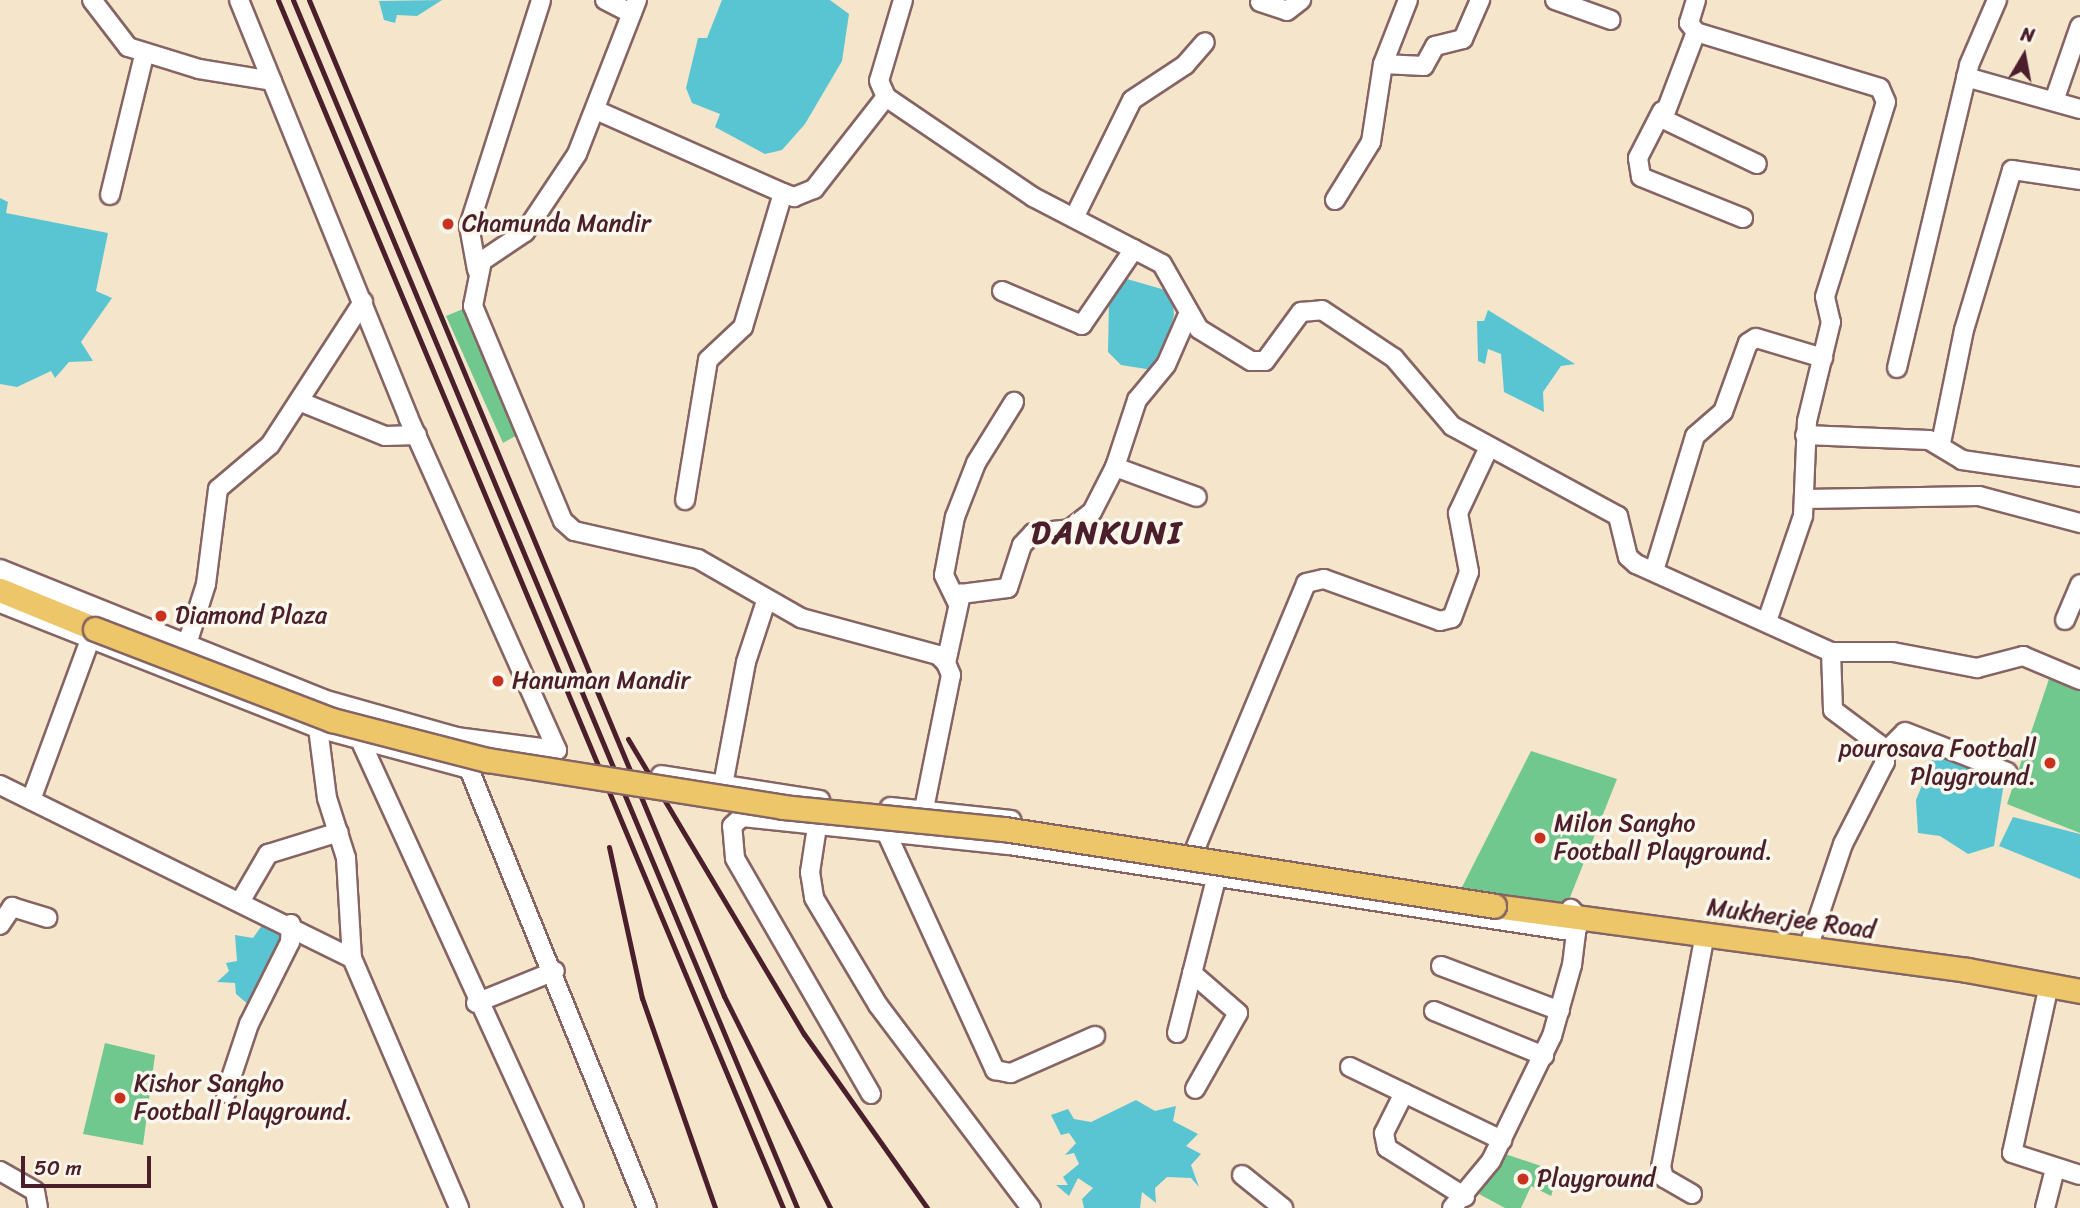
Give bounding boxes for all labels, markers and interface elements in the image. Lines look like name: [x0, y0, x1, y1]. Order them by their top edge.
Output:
text: N: [2018, 17, 2037, 52]
north arrow: [1989, 21, 2059, 91]
place label: Chamunda Mandir: [462, 210, 651, 238]
marker: Chamunda Mandir: [440, 216, 456, 232]
district label: DANKUNI: [1033, 514, 1181, 552]
place label: Diamond Plaza: [175, 602, 327, 630]
marker: Diamond Plaza: [153, 608, 169, 624]
place label: Hanuman Mandir: [512, 667, 690, 695]
marker: Hanuman Mandir: [490, 673, 506, 689]
place label: pourosava Football Playground.: [1839, 735, 2036, 791]
marker: pourosava Football Playground.: [2042, 755, 2058, 771]
place label: Milon Sangho Football Playground.: [1554, 810, 1772, 866]
marker: Milon Sangho Football Playground.: [1532, 830, 1548, 846]
street label: Mukherjee Road: [1705, 893, 1877, 945]
place label: Kishor Sangho Football Playground.: [134, 1070, 352, 1126]
marker: Kishor Sangho Football Playground.: [112, 1090, 128, 1106]
scale bar: [24, 1142, 154, 1186]
text: 50 m: [34, 1149, 82, 1187]
place label: Playground: [1537, 1165, 1656, 1193]
marker: Playground: [1515, 1171, 1531, 1187]

